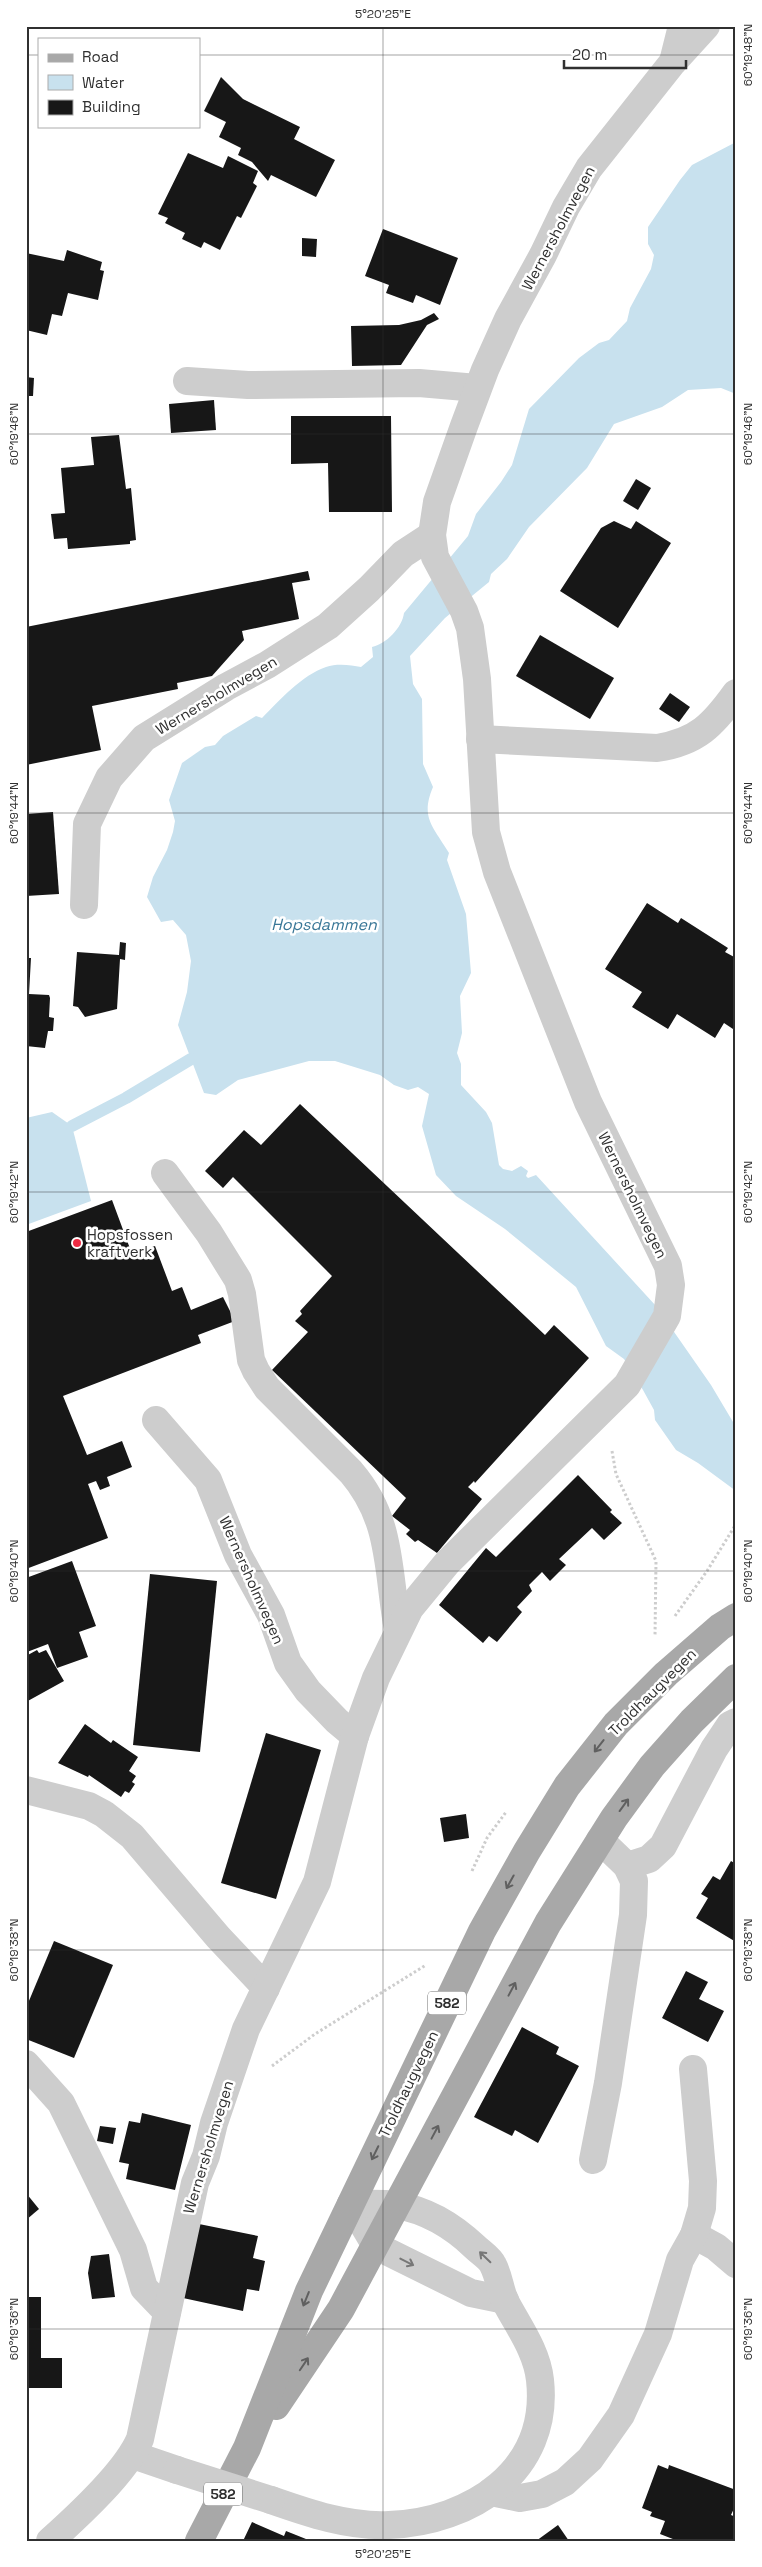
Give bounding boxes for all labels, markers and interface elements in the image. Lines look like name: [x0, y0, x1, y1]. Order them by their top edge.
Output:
text: 5°20'25"E: [355, 6, 411, 22]
text: 60°19'48"N: [740, 24, 756, 86]
legend: [38, 38, 200, 128]
scale bar: [564, 38, 687, 70]
text: 20 m: [572, 45, 607, 64]
text: Road: [82, 47, 119, 66]
text: Water: [82, 73, 125, 92]
text: Building: [82, 97, 141, 116]
street label: Wernersholmvegen: [517, 163, 599, 293]
text: 60°19'46"N: [6, 403, 22, 465]
text: 60°19'46"N: [740, 403, 756, 465]
street label: Wernersholmvegen: [152, 651, 280, 739]
text: 60°19'44"N: [6, 782, 22, 844]
text: 60°19'44"N: [740, 782, 756, 844]
water label: Hopsdammen: [271, 914, 378, 935]
street label: Wernersholmvegen: [594, 1129, 672, 1261]
text: 60°19'42"N: [6, 1161, 22, 1223]
text: 60°19'42"N: [740, 1161, 756, 1223]
place label: Hopsfossen kraftverk: [87, 1225, 173, 1261]
marker: Hopsfossen kraftverk: [71, 1237, 83, 1249]
street label: Wernersholmvegen: [215, 1513, 289, 1647]
text: 60°19'40"N: [6, 1540, 22, 1602]
text: 60°19'40"N: [740, 1540, 756, 1602]
street label: Troldhaugvegen: [604, 1644, 700, 1740]
one-way arrow: [593, 1739, 604, 1752]
one-way arrow: [618, 1799, 629, 1812]
one-way arrow: [504, 1874, 514, 1888]
text: 60°19'38"N: [6, 1919, 22, 1981]
text: 60°19'38"N: [740, 1919, 756, 1981]
one-way arrow: [507, 1981, 517, 1996]
road number: 582: [428, 1992, 466, 2015]
street label: Troldhaugvegen: [374, 2027, 442, 2141]
street label: Wernersholmvegen: [179, 2078, 237, 2216]
one-way arrow: [431, 2125, 440, 2140]
one-way arrow: [370, 2145, 380, 2160]
one-way arrow: [479, 2251, 492, 2263]
one-way arrow: [399, 2258, 414, 2267]
one-way arrow: [301, 2291, 310, 2307]
text: 60°19'36"N: [6, 2298, 22, 2360]
text: 60°19'36"N: [740, 2298, 756, 2360]
one-way arrow: [299, 2358, 309, 2372]
road number: 582: [204, 2482, 242, 2506]
text: 5°20'25"E: [355, 2546, 411, 2562]

